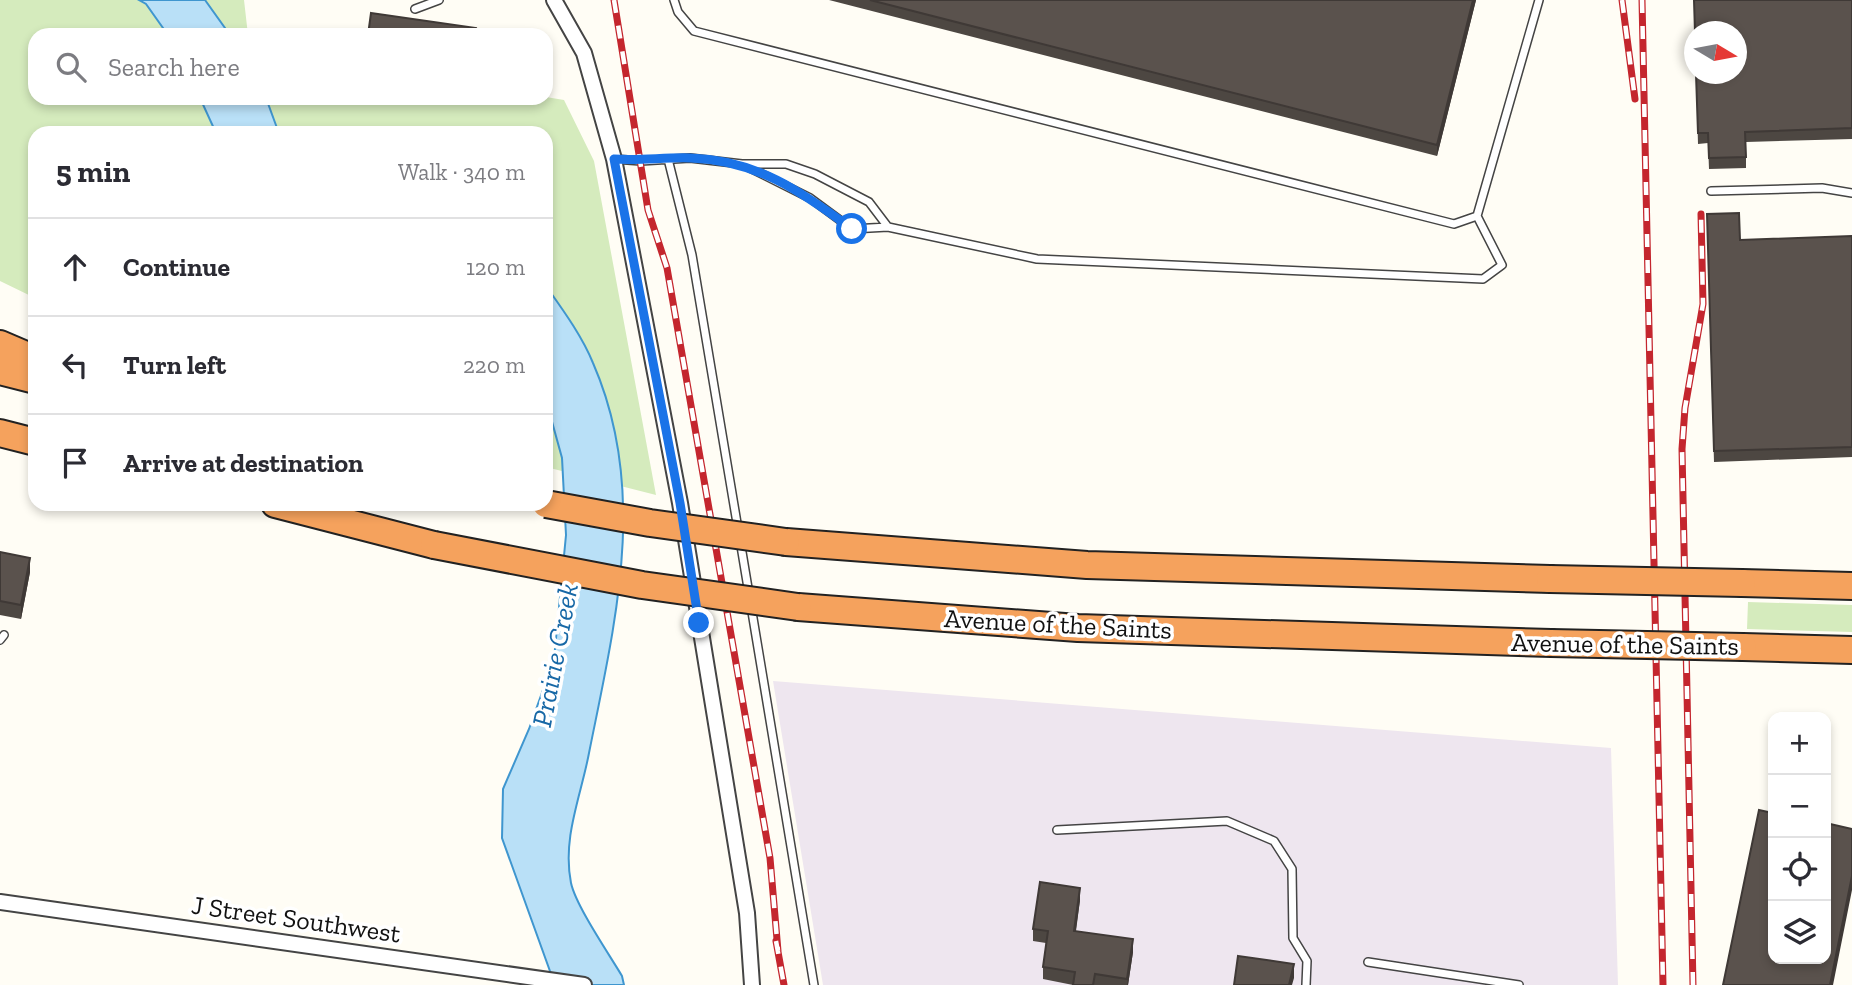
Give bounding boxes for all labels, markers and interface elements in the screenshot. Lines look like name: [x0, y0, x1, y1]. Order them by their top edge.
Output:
north arrow: [1684, 21, 1747, 84]
search box: [28, 28, 553, 105]
icon: search: [52, 48, 90, 86]
text: Search here: [108, 51, 240, 83]
text: 5 min: [56, 154, 130, 190]
text: Walk · 340 m: [398, 158, 525, 186]
route start: [836, 213, 867, 244]
icon: ahead: [56, 248, 94, 286]
text: Continue: [123, 251, 230, 283]
text: 120 m: [466, 253, 525, 281]
icon: left: [56, 346, 94, 384]
text: Turn left: [123, 349, 226, 381]
text: 220 m: [463, 351, 525, 379]
icon: arrive: [56, 444, 94, 482]
text: Arrive at destination: [123, 447, 363, 479]
water label: Prairie Creek: [525, 580, 585, 730]
street label: Avenue of the Saints: [943, 602, 1173, 646]
route end: [683, 607, 714, 638]
street label: Avenue of the Saints: [1511, 626, 1739, 662]
map controls: [1768, 712, 1831, 964]
button: +: [1768, 712, 1831, 775]
button: −: [1768, 775, 1831, 838]
button: locate: [1768, 838, 1831, 901]
street label: J Street Southwest: [190, 889, 403, 950]
button: layers: [1768, 901, 1831, 964]

